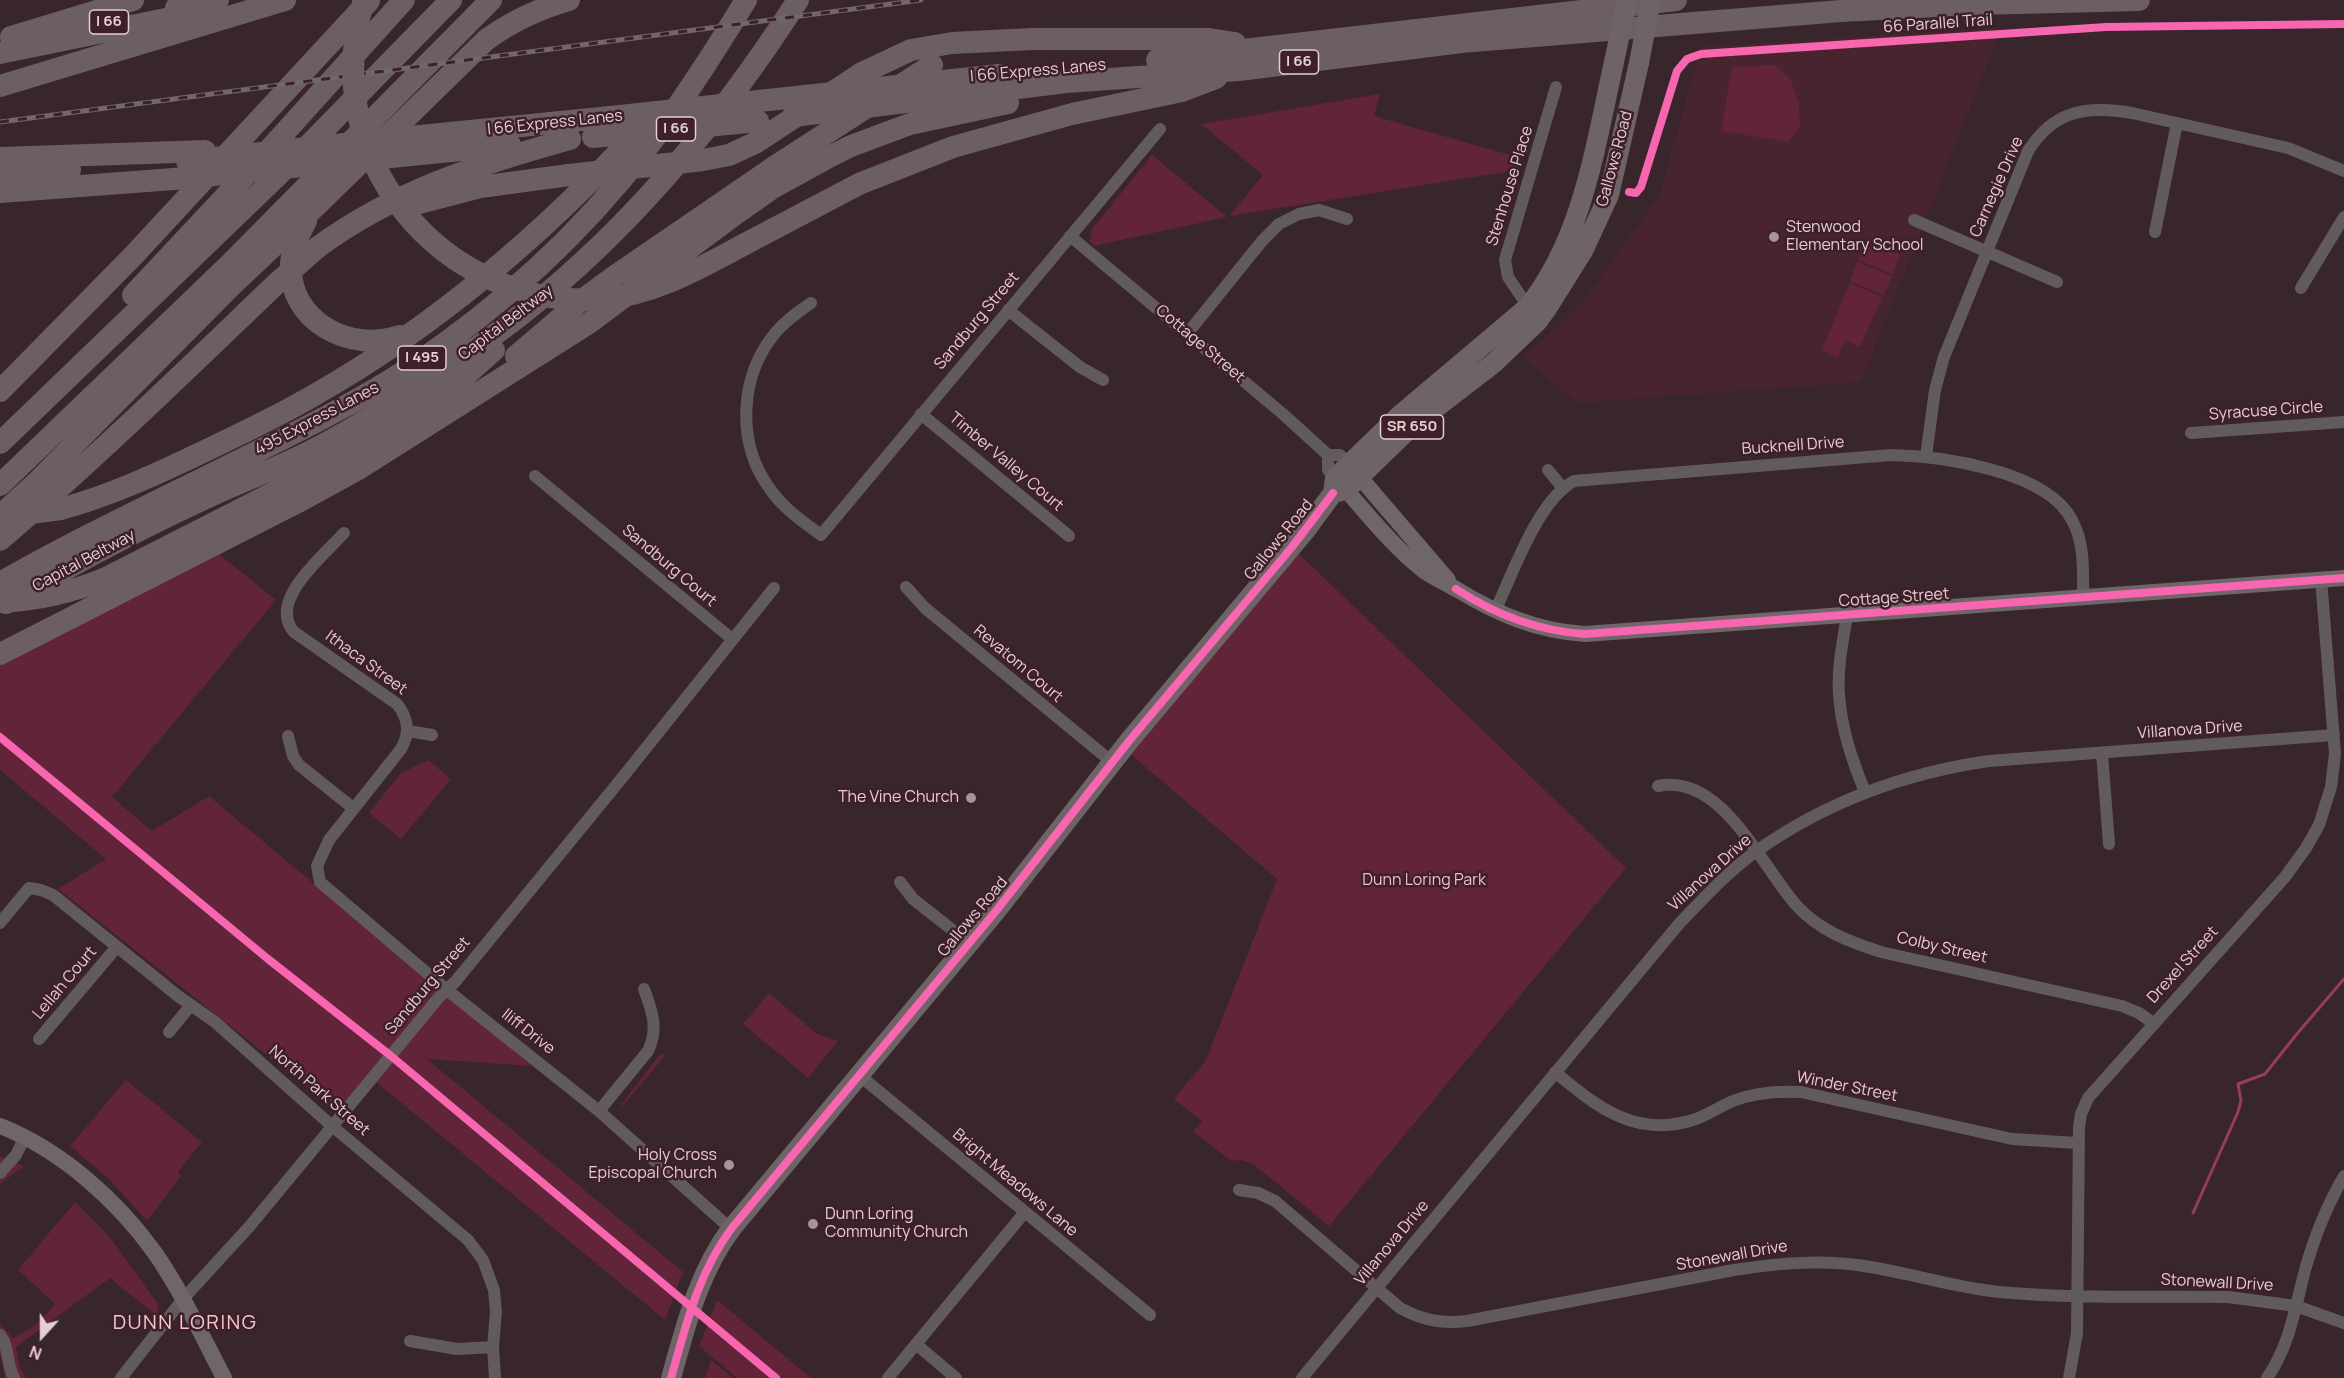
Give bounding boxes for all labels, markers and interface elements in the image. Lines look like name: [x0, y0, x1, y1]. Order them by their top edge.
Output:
road number: I 66: [90, 10, 128, 34]
street label: 66 Parallel Trail: [1883, 11, 1993, 37]
road number: I 66: [1280, 50, 1318, 74]
street label: I 66 Express Lanes: [969, 55, 1107, 87]
street label: I 66 Express Lanes: [486, 106, 624, 140]
street label: Gallows Road: [1593, 109, 1637, 209]
road number: I 66: [656, 117, 696, 141]
street label: Stenhouse Place: [1483, 124, 1537, 248]
street label: Carnegie Drive: [1966, 134, 2028, 240]
place label: Stenwood Elementary School: [1786, 218, 1924, 256]
marker: Stenwood Elementary School: [1767, 230, 1781, 244]
street label: Sandburg Street: [931, 268, 1023, 374]
street label: Capital Beltway: [455, 281, 557, 365]
street label: Cottage Street: [1151, 301, 1249, 387]
road number: I 495: [398, 346, 446, 370]
street label: 495 Express Lanes: [252, 378, 382, 460]
street label: Syracuse Circle: [2208, 397, 2324, 425]
street label: Timber Valley Court: [945, 409, 1067, 515]
road number: SR 650: [1380, 415, 1444, 439]
street label: Bucknell Drive: [1741, 433, 1845, 459]
street label: Gallows Road: [1241, 496, 1317, 584]
street label: Sandburg Court: [618, 521, 720, 611]
street label: Capital Beltway: [29, 526, 139, 596]
street label: Cottage Street: [1838, 585, 1950, 611]
street label: Revatom Court: [969, 621, 1067, 707]
street label: Ithaca Street: [321, 627, 411, 699]
street label: Villanova Drive: [2137, 717, 2243, 743]
place label: The Vine Church: [838, 788, 959, 808]
marker: The Vine Church: [964, 791, 978, 805]
street label: Villanova Drive: [1664, 831, 1756, 915]
park label: Dunn Loring Park: [1362, 871, 1486, 891]
street label: Gallows Road: [934, 873, 1012, 961]
street label: Drexel Street: [2143, 923, 2223, 1007]
street label: Colby Street: [1895, 928, 1989, 968]
street label: Sandburg Street: [382, 933, 474, 1039]
street label: Lellah Court: [29, 943, 101, 1023]
street label: Iliff Drive: [497, 1005, 559, 1059]
street label: North Park Street: [265, 1042, 373, 1140]
street label: Winder Street: [1795, 1068, 1899, 1106]
street label: Bright Meadows Lane: [949, 1125, 1081, 1241]
place label: Holy Cross Episcopal Church: [588, 1146, 717, 1184]
marker: Holy Cross Episcopal Church: [722, 1158, 736, 1172]
street label: Villanova Drive: [1351, 1197, 1433, 1289]
place label: Dunn Loring Community Church: [825, 1205, 968, 1243]
marker: Dunn Loring Community Church: [806, 1217, 820, 1231]
street label: Stonewall Drive: [1675, 1237, 1789, 1275]
street label: Stonewall Drive: [2160, 1270, 2274, 1296]
north arrow: [12, 1306, 72, 1366]
district label: DUNN LORING: [113, 1311, 257, 1335]
text: N: [26, 1340, 45, 1365]

